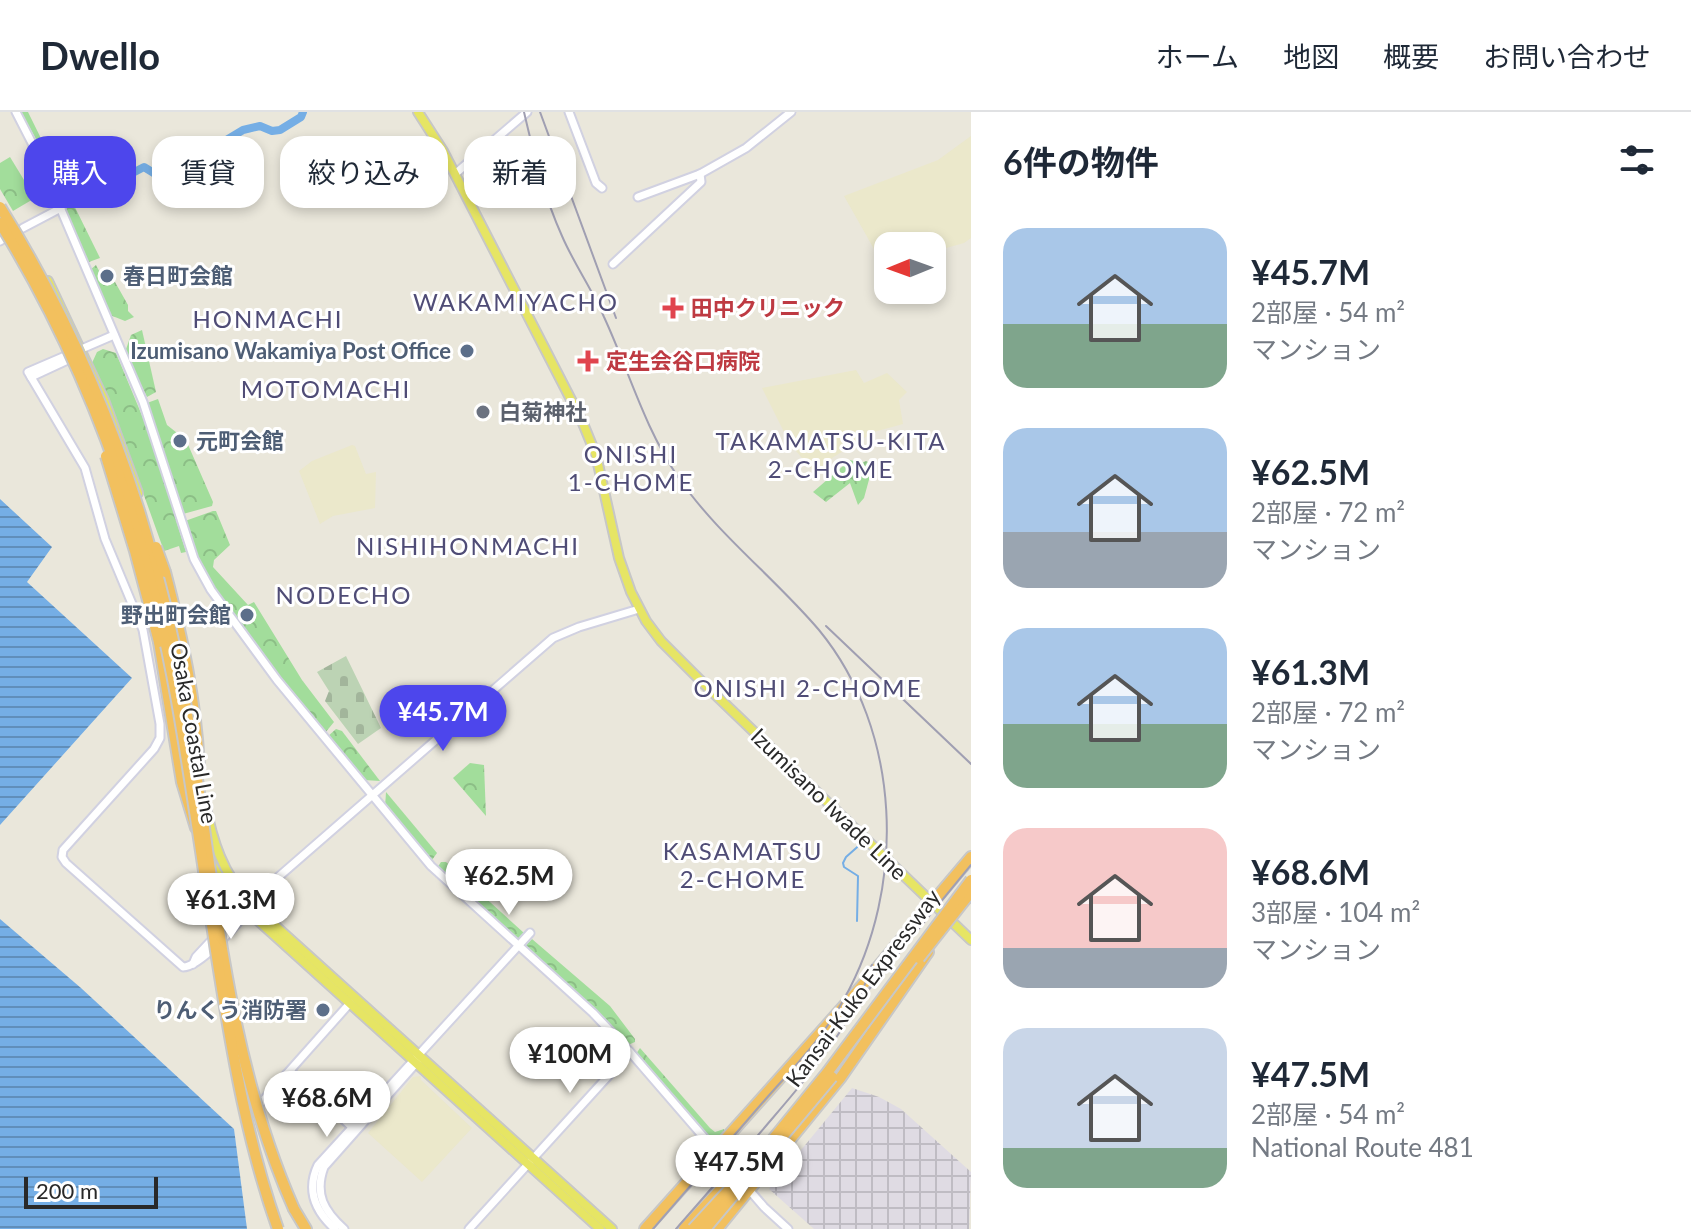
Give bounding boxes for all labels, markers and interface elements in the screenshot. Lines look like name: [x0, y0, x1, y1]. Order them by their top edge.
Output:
text: Dwello: [40, 32, 160, 78]
text: ホーム: [1156, 39, 1239, 73]
text: 地図: [1283, 39, 1339, 73]
text: 概要: [1383, 39, 1439, 73]
text: お問い合わせ: [1483, 39, 1651, 73]
chip: 購入: [24, 136, 136, 208]
chip: 賃貸: [152, 136, 264, 208]
chip: 絞り込み: [280, 136, 448, 208]
chip: 新着: [464, 136, 576, 208]
icon: filters: [1615, 138, 1659, 182]
text: 6件の物件: [1003, 141, 1159, 182]
north arrow: [874, 232, 946, 304]
map controls: [874, 232, 946, 304]
text: ¥45.7M: [1251, 251, 1370, 292]
icon: home: [1067, 260, 1163, 356]
place label: 春日町会館: [123, 262, 233, 289]
marker: 春日町会館: [98, 267, 116, 285]
district label: WAKAMIYACHO: [413, 287, 619, 316]
place label: 田中クリニック: [691, 294, 845, 321]
text: 2部屋 · 54 m²: [1251, 296, 1405, 328]
marker: 田中クリニック: [662, 297, 684, 319]
district label: HONMACHI: [192, 304, 344, 333]
text: マンション: [1251, 333, 1381, 365]
place label: Izumisano Wakamiya Post Office: [130, 337, 451, 364]
marker: Izumisano Wakamiya Post Office: [458, 342, 476, 360]
place label: 定生会谷口病院: [606, 347, 760, 374]
marker: 定生会谷口病院: [577, 350, 599, 372]
district label: MOTOMACHI: [241, 374, 411, 403]
place label: 白菊神社: [499, 398, 587, 425]
marker: 白菊神社: [474, 403, 492, 421]
district label: TAKAMATSU-KITA 2-CHOME: [716, 426, 946, 483]
place label: 元町会館: [196, 427, 284, 454]
marker: 元町会館: [171, 432, 189, 450]
district label: ONISHI 1-CHOME: [568, 439, 694, 496]
text: ¥62.5M: [1251, 451, 1370, 492]
icon: home: [1067, 460, 1163, 556]
text: 2部屋 · 72 m²: [1251, 496, 1405, 528]
district label: NISHIHONMACHI: [356, 531, 580, 560]
text: マンション: [1251, 533, 1381, 565]
district label: NODECHO: [276, 580, 412, 609]
place label: 野出町会館: [121, 601, 231, 628]
marker: 野出町会館: [238, 606, 256, 624]
street label: Osaka Coastal Line: [165, 640, 224, 825]
text: ¥61.3M: [1251, 651, 1370, 692]
icon: home: [1067, 660, 1163, 756]
district label: ONISHI 2-CHOME: [693, 673, 923, 702]
pin: ¥45.7M: [378, 685, 508, 753]
text: ¥45.7M: [397, 695, 489, 727]
text: 2部屋 · 72 m²: [1251, 696, 1405, 728]
street label: Izumisano Iwade Line: [746, 722, 913, 885]
text: マンション: [1251, 733, 1381, 765]
district label: KASAMATSU 2-CHOME: [663, 836, 823, 893]
pin: ¥62.5M: [444, 849, 574, 917]
text: ¥68.6M: [1251, 851, 1370, 892]
text: ¥62.5M: [463, 859, 555, 891]
icon: home: [1067, 860, 1163, 956]
pin: ¥61.3M: [166, 873, 296, 941]
text: ¥61.3M: [185, 883, 277, 915]
street label: Kansai-Kuko Expressway: [780, 883, 946, 1092]
text: 3部屋 · 104 m²: [1251, 896, 1420, 928]
text: マンション: [1251, 933, 1381, 965]
place label: りんくう消防署: [153, 996, 307, 1023]
marker: りんくう消防署: [314, 1001, 332, 1019]
pin: ¥100M: [514, 1027, 626, 1095]
text: ¥100M: [528, 1037, 612, 1069]
text: ¥47.5M: [1251, 1053, 1370, 1094]
icon: home: [1067, 1060, 1163, 1156]
pin: ¥68.6M: [262, 1071, 392, 1139]
text: ¥68.6M: [281, 1081, 373, 1113]
text: 2部屋 · 54 m²: [1251, 1098, 1405, 1130]
text: National Route 481: [1251, 1131, 1474, 1163]
pin: ¥47.5M: [674, 1135, 804, 1203]
text: ¥47.5M: [693, 1145, 785, 1177]
scale bar: [24, 1173, 158, 1209]
text: 200 m: [36, 1177, 98, 1204]

